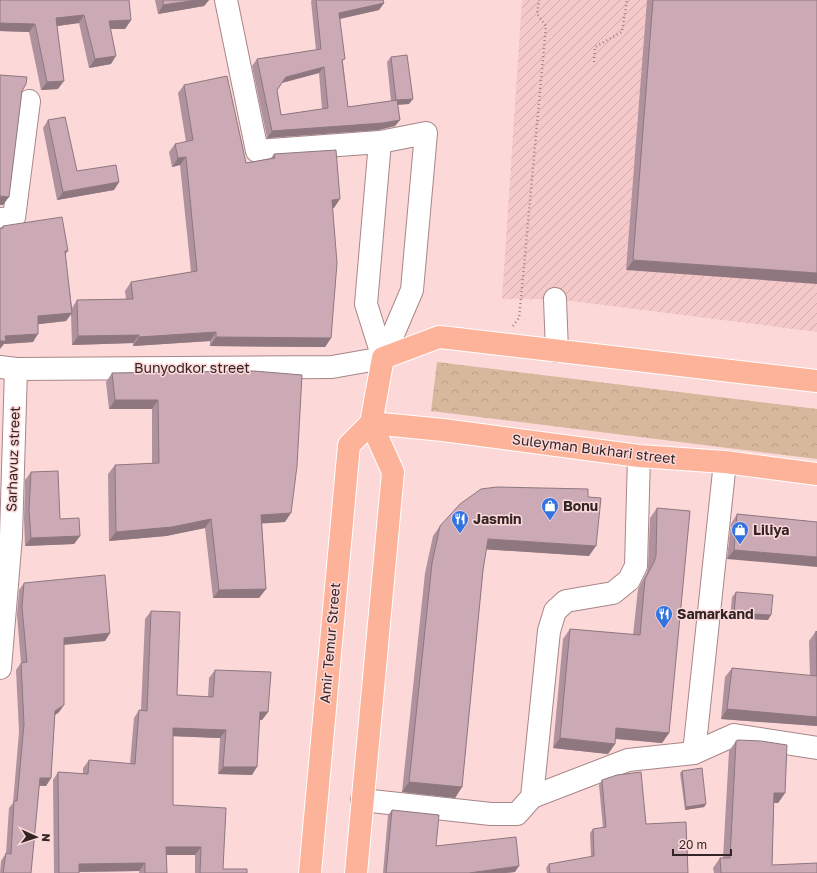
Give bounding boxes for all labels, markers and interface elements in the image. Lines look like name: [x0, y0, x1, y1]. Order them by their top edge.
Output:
street label: Bunyodkor street: [134, 359, 250, 376]
street label: Sarhavuz street: [2, 406, 23, 512]
street label: Suleyman Bukhari street: [511, 430, 677, 467]
shop icon: Bonu: [540, 496, 560, 521]
place label: Bonu: [563, 497, 598, 514]
restaurant icon: Jasmin: [450, 509, 470, 534]
place label: Jasmin: [473, 510, 522, 527]
shop icon: Liliya: [730, 520, 750, 545]
place label: Liliya: [753, 521, 789, 538]
street label: Amir Temur Street: [316, 582, 343, 704]
restaurant icon: Samarkand: [654, 604, 674, 629]
place label: Samarkand: [677, 605, 754, 622]
north arrow: [16, 817, 56, 857]
scale bar: [673, 831, 731, 857]
text: N: [40, 833, 53, 842]
text: 20 m: [679, 837, 707, 852]

